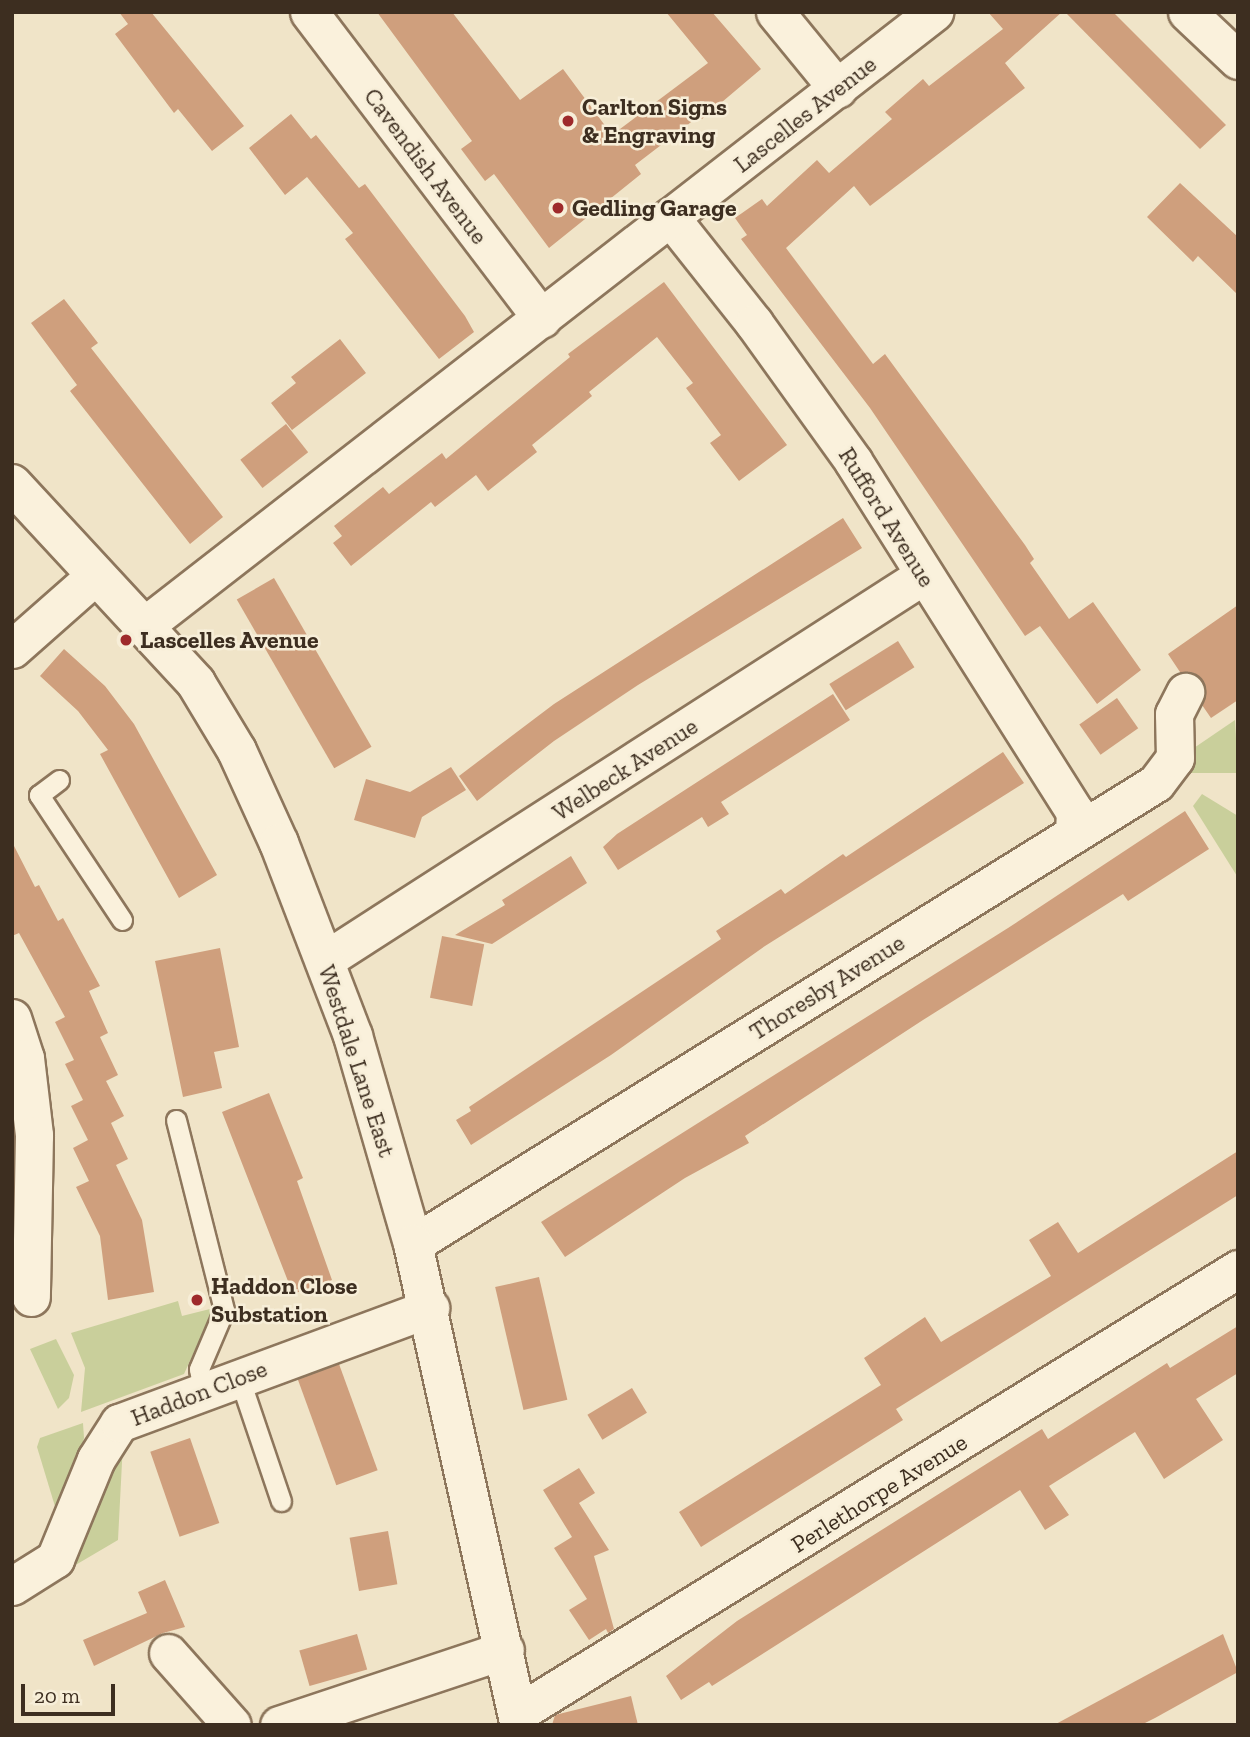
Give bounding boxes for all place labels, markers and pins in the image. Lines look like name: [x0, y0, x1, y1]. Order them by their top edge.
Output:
place label: Carlton Signs & Engraving: [582, 93, 727, 149]
marker: Carlton Signs & Engraving: [560, 113, 576, 129]
place label: Gedling Garage: [572, 194, 736, 222]
marker: Gedling Garage: [550, 200, 566, 216]
place label: Lascelles Avenue: [140, 626, 319, 654]
marker: Lascelles Avenue: [118, 632, 134, 648]
place label: Haddon Close Substation: [211, 1272, 357, 1328]
marker: Haddon Close Substation: [189, 1292, 205, 1308]

